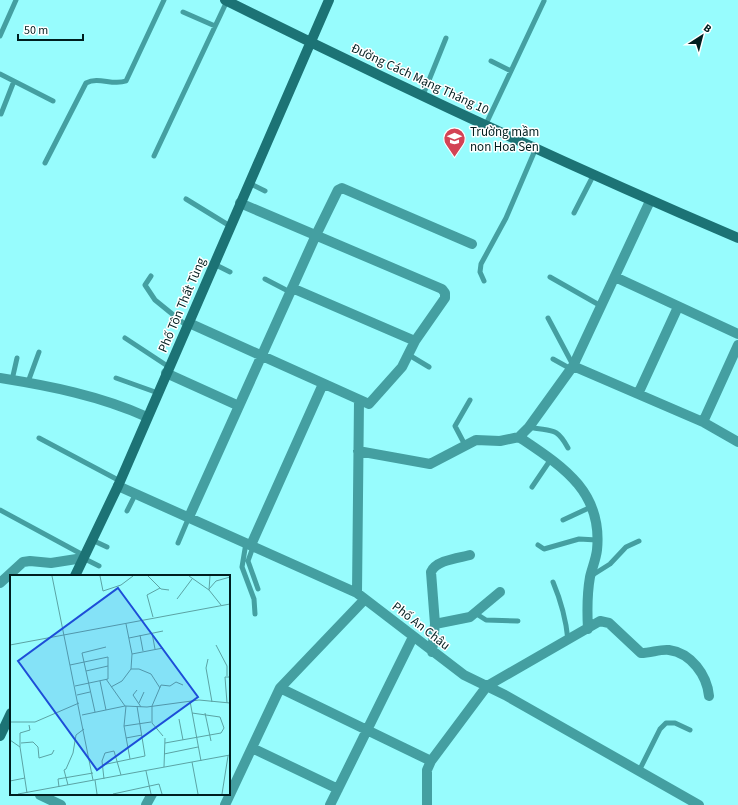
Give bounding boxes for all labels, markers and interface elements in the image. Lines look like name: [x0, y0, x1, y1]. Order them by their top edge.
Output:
scale bar: [18, 16, 83, 42]
north arrow: [682, 16, 722, 56]
text: B: [700, 20, 715, 37]
text: 50 m: [24, 22, 48, 39]
street label: Đường Cách Mạng Tháng 10: [348, 39, 492, 119]
place label: Trường mầm non Hoa Sen: [470, 123, 539, 156]
school or university icon: Trường mầm non Hoa Sen: [441, 126, 467, 159]
street label: Phố Tôn Thất Tùng: [154, 254, 210, 355]
inset map: [10, 575, 230, 795]
street label: Phố An Châu: [388, 598, 454, 654]

